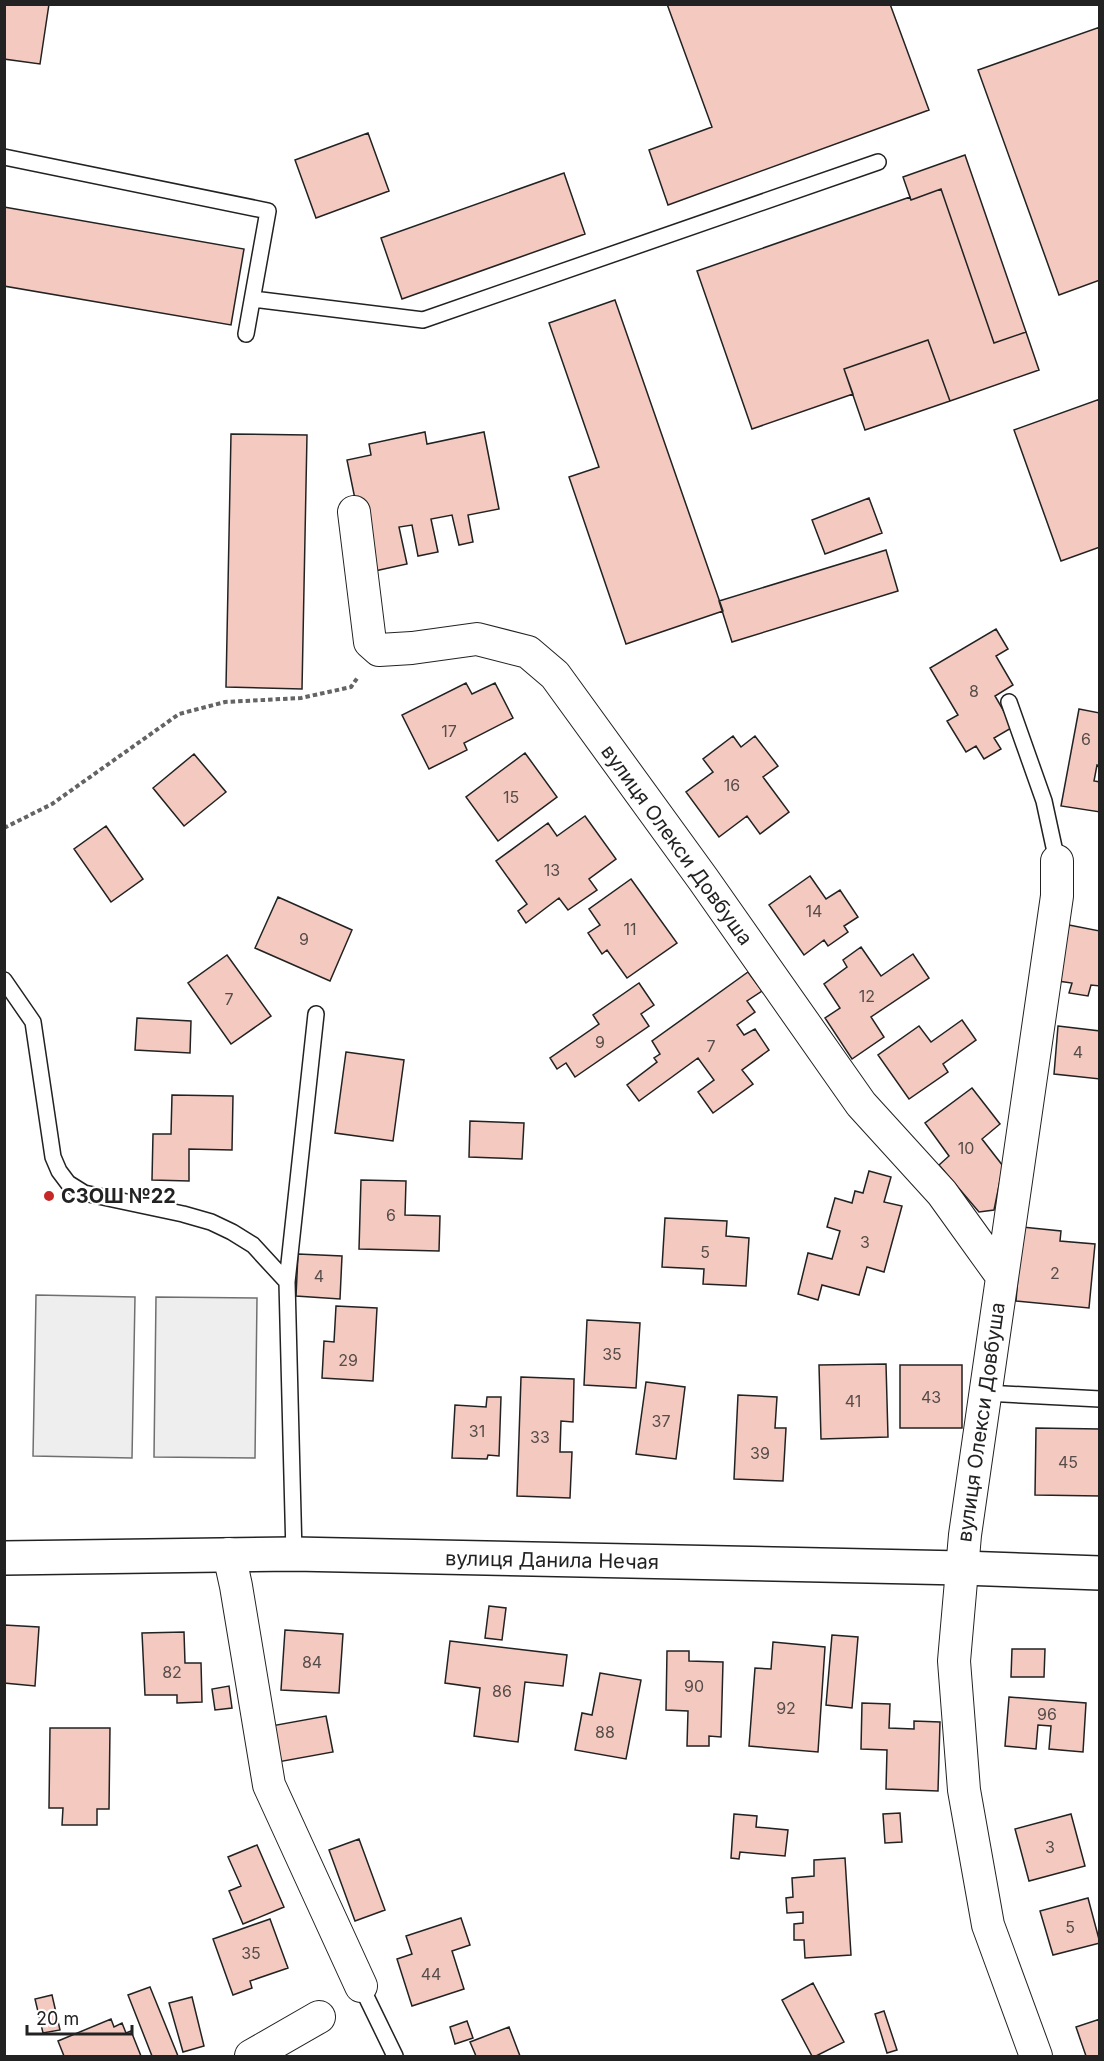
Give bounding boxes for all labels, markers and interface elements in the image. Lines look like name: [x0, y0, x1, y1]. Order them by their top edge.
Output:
house number: 8: [969, 681, 979, 701]
house number: 17: [441, 721, 457, 741]
house number: 6: [1081, 729, 1091, 749]
street label: вулиця Олекси Довбуша: [596, 740, 758, 950]
house number: 16: [724, 775, 740, 795]
house number: 15: [503, 787, 519, 807]
house number: 13: [544, 860, 560, 880]
house number: 14: [806, 901, 822, 921]
house number: 11: [623, 919, 637, 939]
house number: 9: [299, 929, 309, 949]
house number: 12: [859, 986, 875, 1006]
house number: 7: [224, 989, 234, 1009]
house number: 9: [595, 1032, 605, 1052]
house number: 7: [706, 1036, 716, 1056]
house number: 4: [1073, 1042, 1083, 1062]
house number: 10: [958, 1138, 974, 1158]
place label: СЗОШ №22: [61, 1184, 176, 1208]
marker: СЗОШ №22: [42, 1189, 56, 1203]
house number: 6: [386, 1205, 396, 1225]
house number: 3: [860, 1232, 870, 1252]
house number: 5: [700, 1242, 710, 1262]
house number: 2: [1050, 1263, 1060, 1283]
house number: 4: [314, 1266, 324, 1286]
street label: вулиця Олекси Довбуша: [952, 1301, 1010, 1543]
house number: 35: [602, 1344, 622, 1364]
house number: 29: [338, 1350, 358, 1370]
house number: 43: [921, 1387, 941, 1407]
house number: 41: [845, 1391, 861, 1411]
house number: 37: [652, 1411, 670, 1431]
house number: 31: [469, 1421, 485, 1441]
house number: 33: [530, 1427, 550, 1447]
house number: 39: [750, 1443, 770, 1463]
house number: 45: [1058, 1452, 1078, 1472]
street label: вулиця Данила Нечая: [445, 1546, 659, 1574]
house number: 84: [302, 1652, 322, 1672]
house number: 82: [162, 1662, 182, 1682]
house number: 90: [684, 1676, 704, 1696]
house number: 86: [492, 1681, 512, 1701]
house number: 92: [776, 1698, 796, 1718]
house number: 96: [1037, 1704, 1057, 1724]
house number: 88: [595, 1722, 615, 1742]
house number: 3: [1045, 1837, 1055, 1857]
house number: 5: [1065, 1917, 1075, 1937]
house number: 35: [241, 1943, 261, 1963]
house number: 44: [421, 1964, 441, 1984]
scale bar: [27, 1998, 132, 2036]
text: 20 m: [36, 2008, 79, 2029]

